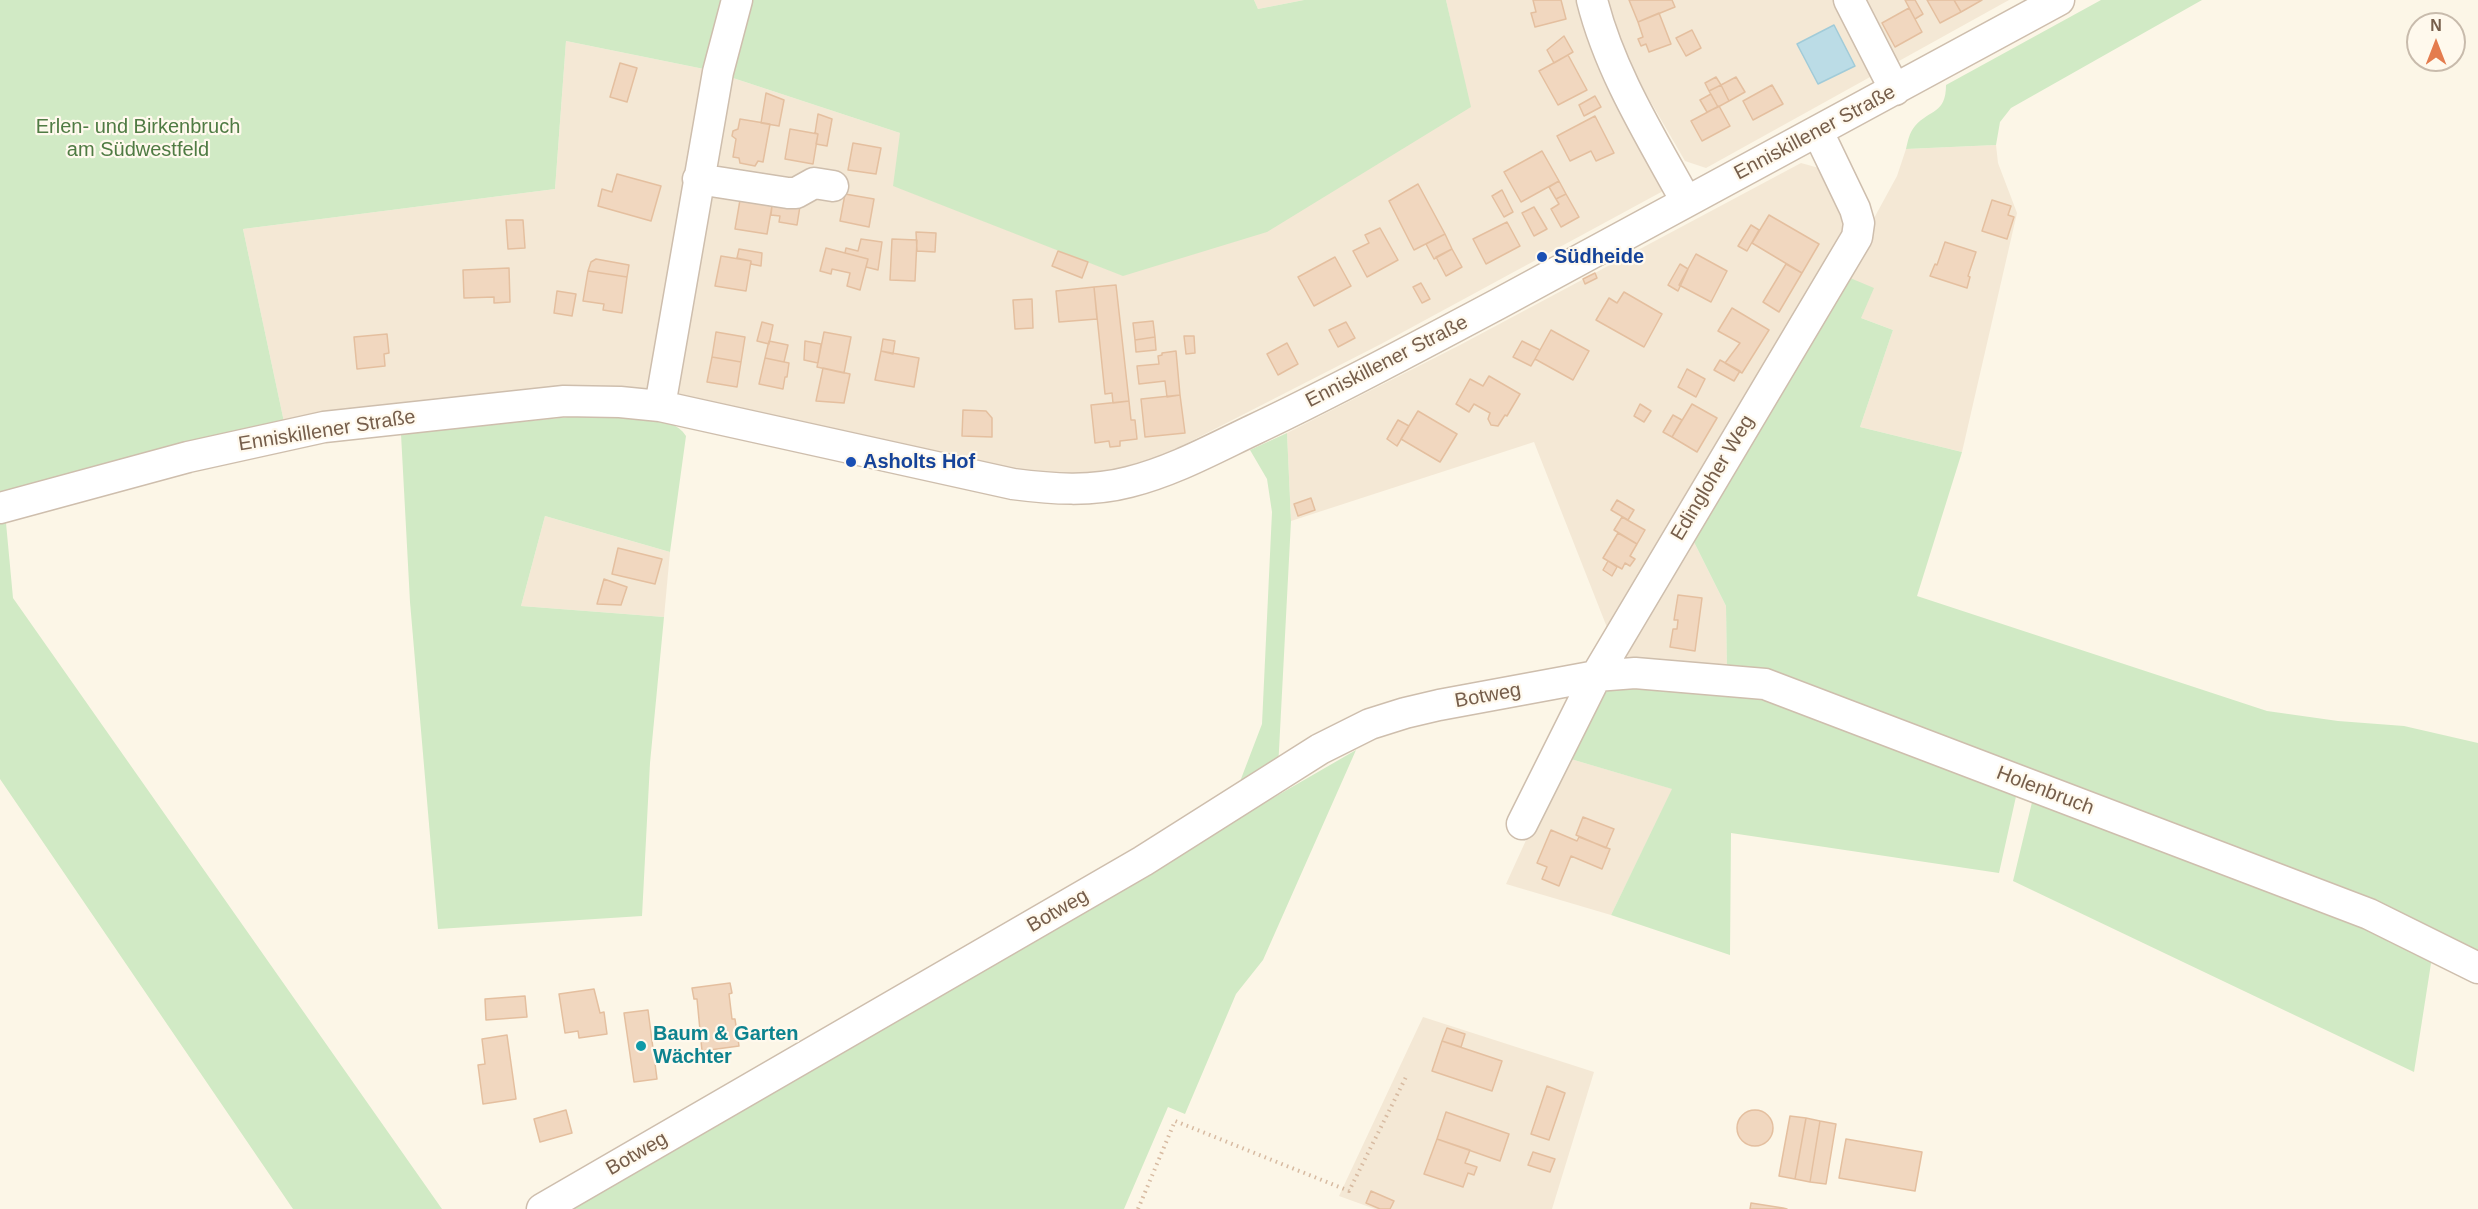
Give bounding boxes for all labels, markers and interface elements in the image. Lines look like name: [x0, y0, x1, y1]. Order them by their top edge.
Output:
north arrow: [2406, 12, 2466, 72]
text: N: [2430, 17, 2442, 34]
street label: Enniskillener Straße: [1730, 80, 1900, 186]
park label: Erlen- und Birkenbruch am Südwestfeld: [36, 115, 240, 162]
place label: Südheide: [1554, 245, 1644, 269]
marker: Südheide: [1535, 250, 1549, 264]
street label: Enniskillener Straße: [1302, 311, 1472, 413]
street label: Enniskillener Straße: [237, 405, 417, 457]
street label: Edingloher Weg: [1666, 411, 1760, 545]
place label: Asholts Hof: [863, 450, 975, 474]
marker: Asholts Hof: [844, 455, 858, 469]
street label: Botweg: [1453, 678, 1523, 714]
street label: Holenbruch: [1993, 761, 2097, 821]
street label: Botweg: [1023, 884, 1093, 938]
place label: Baum & Garten Wächter: [653, 1022, 799, 1069]
marker: Baum & Garten Wächter: [634, 1039, 648, 1053]
street label: Botweg: [602, 1127, 672, 1181]

